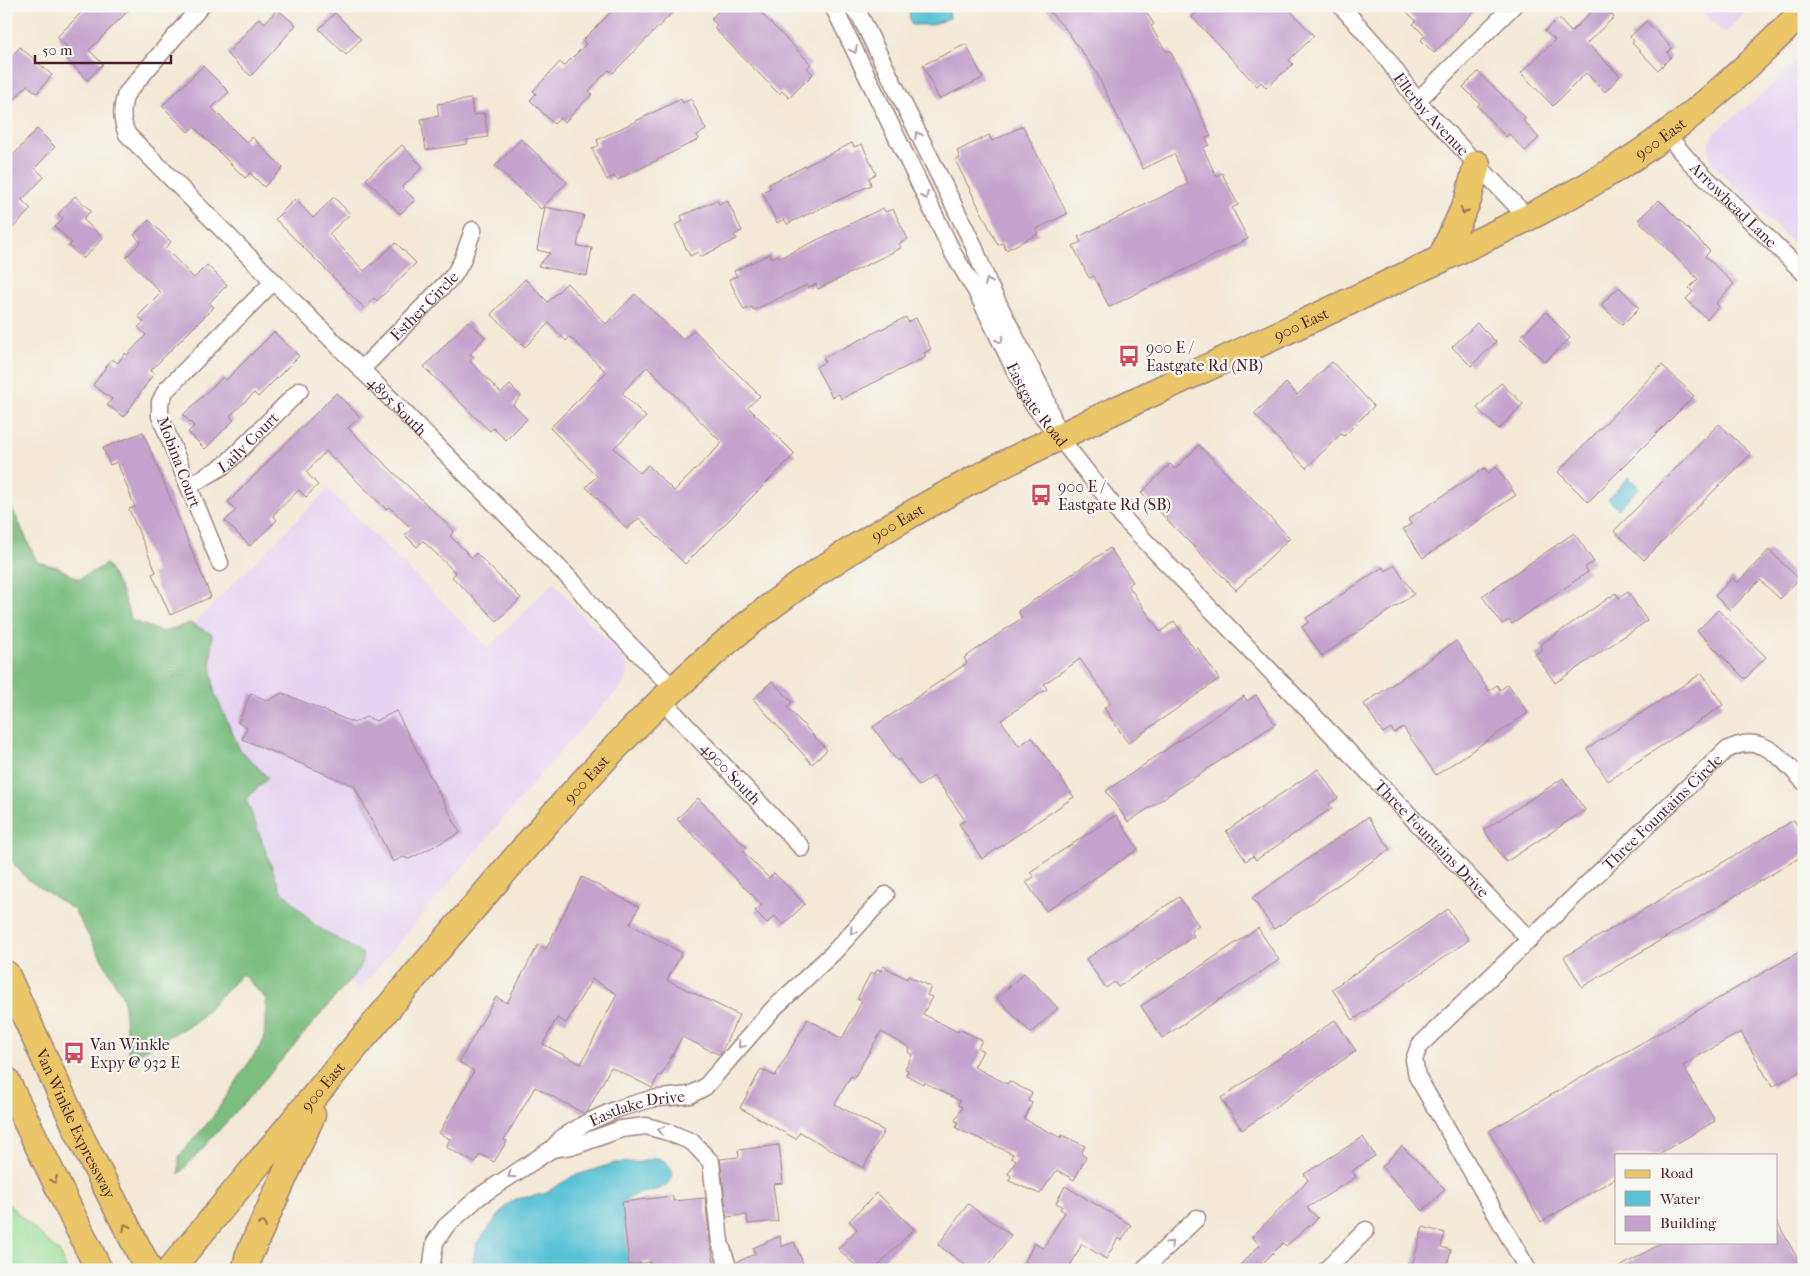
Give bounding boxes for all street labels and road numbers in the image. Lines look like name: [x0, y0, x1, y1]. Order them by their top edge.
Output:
street label: Ellerby Avenue: [1390, 68, 1473, 160]
street label: 900 East: [1631, 113, 1690, 163]
street label: Arrowhead Lane: [1686, 157, 1781, 251]
street label: Esther Circle: [386, 267, 462, 344]
street label: 900 East: [1271, 303, 1332, 345]
street label: Eastgate Road: [1003, 359, 1072, 450]
street label: 4895 South: [364, 372, 431, 439]
street label: Laily Court: [214, 408, 282, 477]
street label: Mobina Court: [153, 414, 205, 510]
street label: 900 East: [867, 499, 928, 545]
street label: 4900 South: [697, 738, 765, 808]
street label: Three Fountains Circle: [1598, 750, 1726, 874]
street label: 900 East: [560, 751, 613, 806]
street label: Three Fountains Drive: [1371, 775, 1493, 901]
street label: Van Winkle Expressway: [32, 1045, 120, 1202]
street label: 900 East: [297, 1057, 349, 1115]
street label: Eastlake Drive: [586, 1086, 686, 1130]

